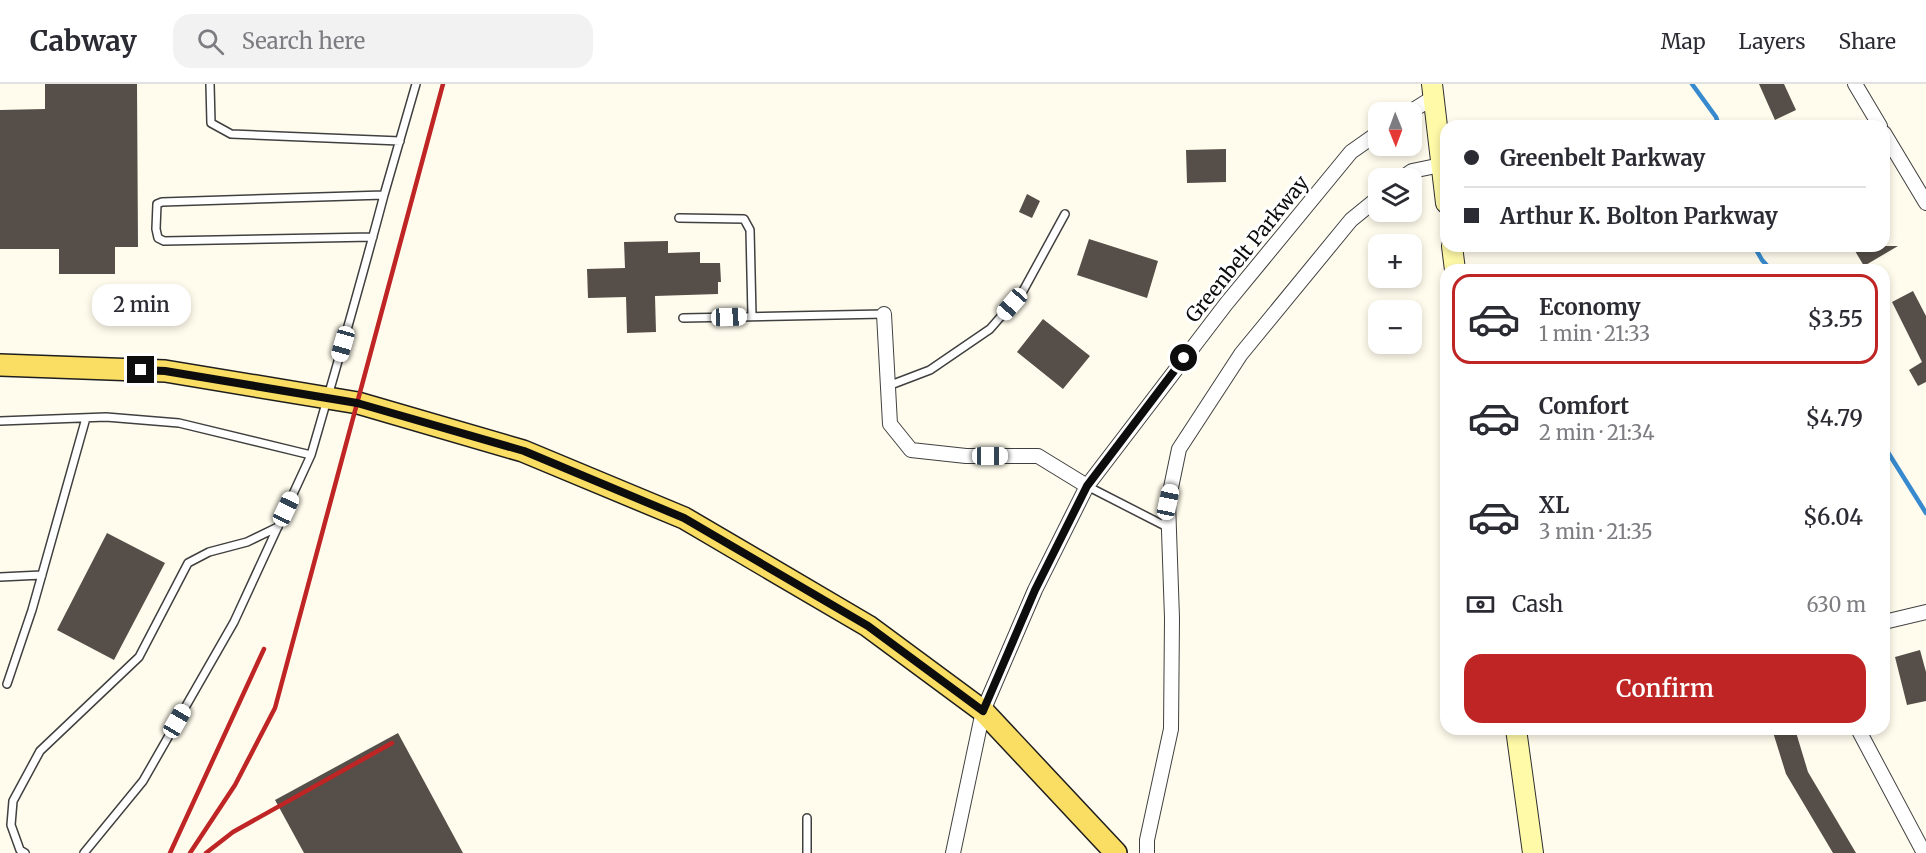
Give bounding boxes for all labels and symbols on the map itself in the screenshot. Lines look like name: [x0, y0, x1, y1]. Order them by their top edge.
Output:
north arrow: [1368, 102, 1422, 156]
street label: Greenbelt Parkway: [1180, 170, 1314, 327]
callout: 2 min: [92, 283, 190, 325]
car: [993, 285, 1031, 323]
car: [711, 307, 747, 327]
car: [329, 324, 357, 364]
route start: [1170, 344, 1197, 371]
route end: [127, 356, 154, 383]
car: [972, 447, 1008, 465]
car: [1155, 483, 1181, 521]
car: [270, 489, 302, 529]
car: [160, 701, 194, 741]

